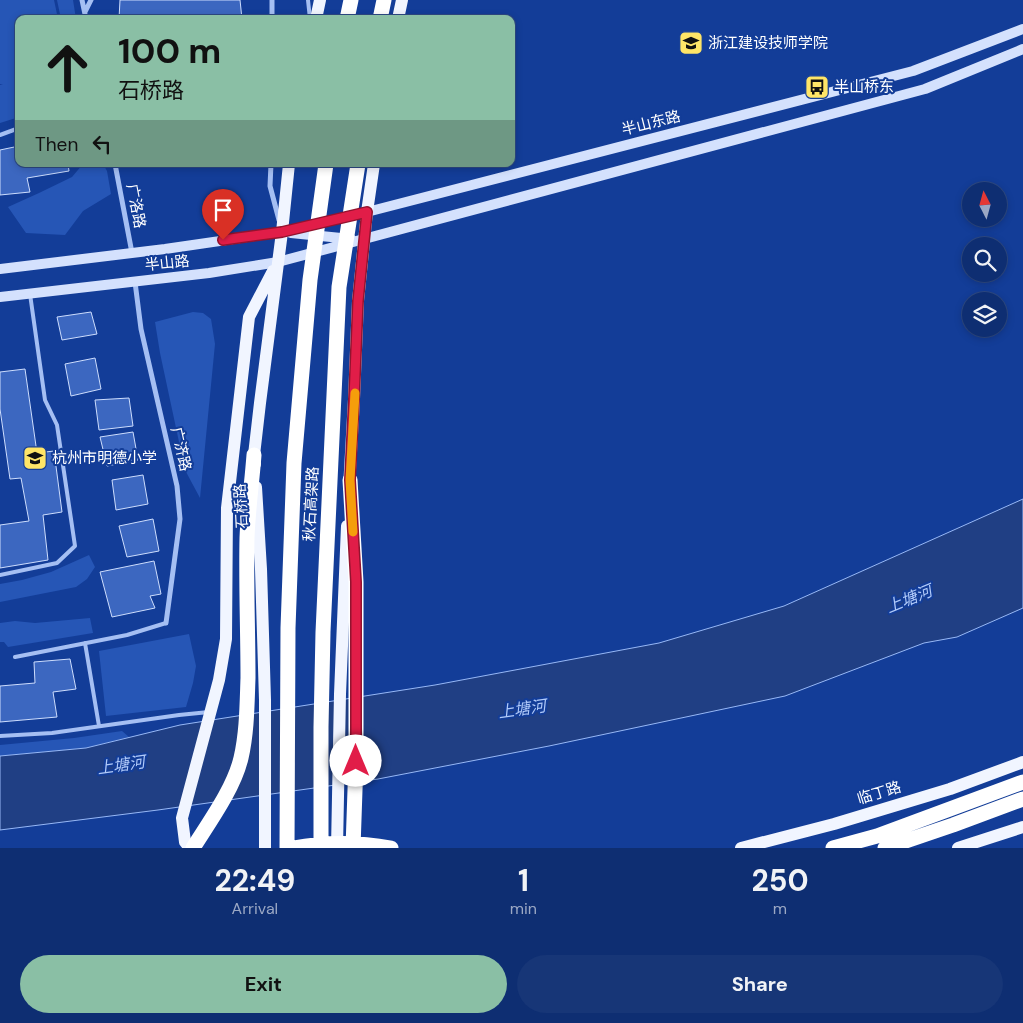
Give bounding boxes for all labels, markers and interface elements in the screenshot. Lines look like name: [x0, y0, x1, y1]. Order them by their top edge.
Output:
text: 100 m: [118, 28, 221, 74]
school or university icon: 浙江建设技师学院: [678, 30, 704, 56]
place label: 浙江建设技师学院: [708, 33, 828, 53]
icon: ahead: [35, 35, 100, 100]
bus stop icon: 半山桥东: [804, 74, 830, 100]
text: 石桥路: [118, 76, 184, 105]
place label: 半山桥东: [834, 77, 894, 97]
street label: 半山东路: [619, 106, 683, 140]
icon: left: [88, 130, 116, 158]
text: Then: [35, 132, 78, 157]
street label: 广洛路: [122, 182, 150, 230]
north arrow: [962, 182, 1008, 228]
map controls: [962, 182, 1007, 337]
pin: [202, 189, 244, 240]
icon: arrive: [209, 196, 237, 224]
button: search: [962, 237, 1007, 282]
street label: 半山路: [144, 251, 190, 275]
button: layers: [962, 292, 1007, 337]
street label: 广济路: [166, 425, 196, 473]
school or university icon: 杭州市明德小学: [22, 445, 48, 471]
place label: 杭州市明德小学: [52, 448, 157, 468]
street label: 秋石高架路: [299, 466, 323, 542]
street label: 石桥路: [230, 483, 252, 529]
water label: 上塘河: [883, 579, 938, 618]
water label: 上塘河: [497, 695, 550, 723]
position arrow: [329, 734, 381, 786]
water label: 上塘河: [96, 751, 149, 779]
street label: 临丁路: [855, 777, 903, 809]
text: 22:49: [214, 861, 295, 900]
text: 1: [518, 861, 529, 900]
text: 250: [751, 861, 809, 900]
text: Arrival: [232, 898, 278, 919]
text: min: [510, 898, 537, 919]
text: m: [773, 898, 787, 919]
button: Exit: [20, 955, 507, 1013]
button: Share: [517, 955, 1003, 1013]

